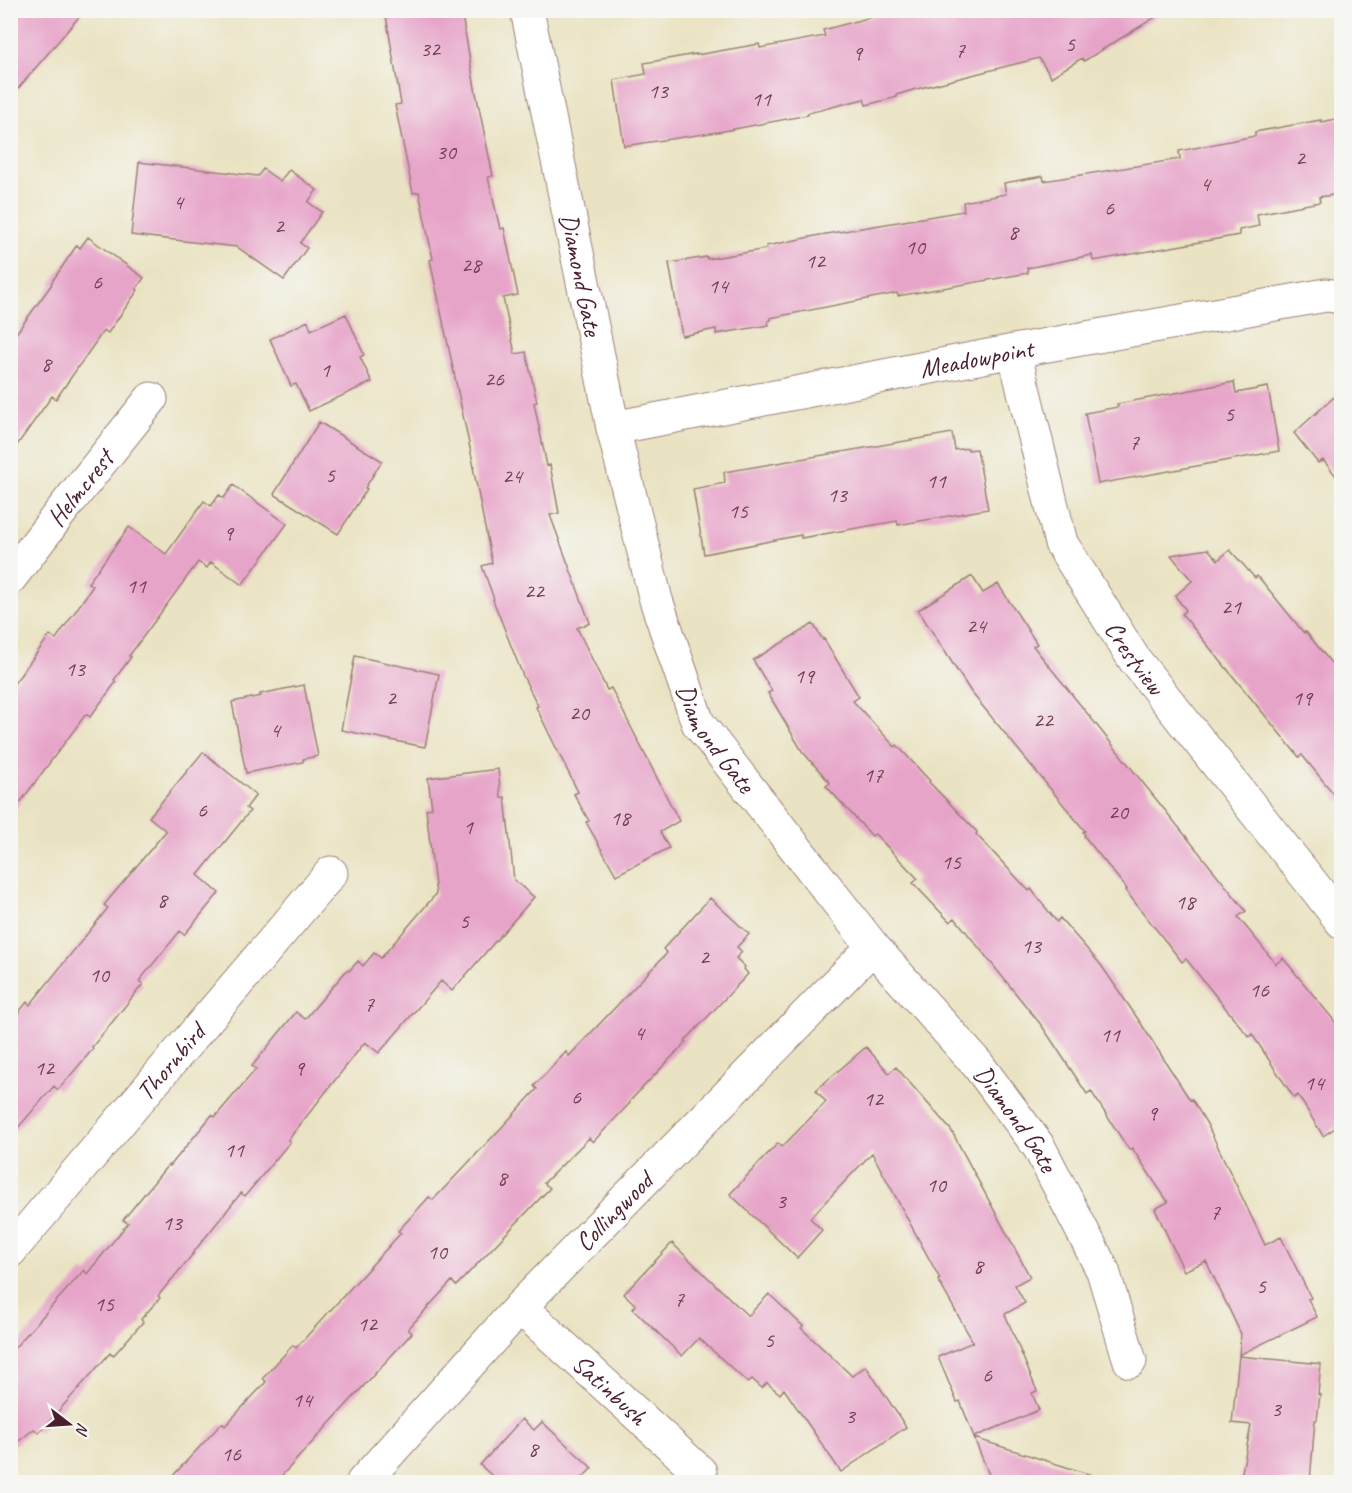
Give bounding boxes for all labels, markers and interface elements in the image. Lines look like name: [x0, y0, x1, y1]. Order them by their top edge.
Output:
house number: 5: [1065, 30, 1076, 58]
house number: 32: [420, 35, 442, 63]
house number: 7: [955, 36, 966, 64]
house number: 9: [852, 39, 864, 67]
house number: 13: [648, 77, 670, 105]
house number: 11: [751, 85, 772, 113]
house number: 30: [436, 138, 458, 166]
house number: 2: [1295, 144, 1307, 172]
house number: 4: [1200, 170, 1212, 198]
house number: 4: [173, 188, 185, 216]
house number: 6: [1104, 194, 1115, 222]
street label: Diamond Gate: [552, 211, 610, 340]
house number: 2: [274, 212, 286, 240]
house number: 8: [1008, 218, 1020, 246]
house number: 10: [905, 233, 927, 261]
house number: 12: [805, 247, 827, 275]
house number: 28: [461, 251, 483, 279]
house number: 6: [92, 268, 103, 296]
house number: 14: [708, 272, 730, 300]
street label: Meadowpoint: [917, 331, 1038, 386]
house number: 8: [41, 350, 53, 378]
house number: 1: [320, 356, 331, 384]
house number: 26: [484, 365, 505, 393]
house number: 5: [1224, 400, 1235, 428]
house number: 7: [1129, 428, 1140, 456]
street label: Helmcrest: [40, 441, 123, 533]
house number: 5: [325, 461, 336, 489]
house number: 24: [502, 462, 524, 490]
house number: 11: [926, 467, 947, 495]
house number: 13: [827, 481, 849, 509]
house number: 15: [728, 497, 749, 525]
house number: 9: [223, 519, 235, 547]
house number: 11: [126, 572, 147, 600]
house number: 22: [524, 577, 546, 605]
house number: 21: [1221, 593, 1242, 621]
house number: 24: [966, 612, 988, 640]
street label: Crestview: [1097, 615, 1173, 703]
house number: 13: [65, 655, 87, 683]
house number: 19: [794, 662, 816, 690]
street label: Diamond Gate: [669, 680, 763, 801]
house number: 2: [386, 684, 398, 712]
house number: 19: [1292, 684, 1314, 712]
house number: 20: [569, 699, 591, 727]
house number: 22: [1033, 706, 1055, 734]
house number: 4: [270, 716, 282, 744]
house number: 17: [863, 761, 884, 789]
house number: 6: [197, 796, 208, 824]
house number: 20: [1108, 798, 1130, 826]
house number: 18: [610, 804, 632, 832]
house number: 1: [463, 813, 474, 841]
house number: 15: [941, 848, 962, 876]
house number: 8: [157, 886, 169, 914]
house number: 18: [1175, 888, 1197, 916]
house number: 5: [459, 907, 470, 935]
house number: 13: [1021, 932, 1043, 960]
house number: 2: [699, 943, 711, 971]
house number: 10: [89, 961, 111, 989]
house number: 16: [1249, 976, 1270, 1004]
house number: 7: [364, 990, 375, 1018]
street label: Thornbird: [129, 1014, 215, 1107]
house number: 4: [634, 1019, 646, 1047]
house number: 11: [1100, 1021, 1121, 1049]
house number: 12: [34, 1054, 56, 1082]
house number: 9: [294, 1054, 306, 1082]
street label: Diamond Gate: [967, 1059, 1066, 1179]
house number: 14: [1304, 1069, 1326, 1097]
house number: 6: [571, 1083, 582, 1111]
house number: 12: [863, 1085, 885, 1113]
house number: 9: [1147, 1099, 1159, 1127]
house number: 11: [224, 1136, 245, 1164]
street label: Collingwood: [568, 1162, 663, 1258]
house number: 8: [497, 1164, 509, 1192]
house number: 10: [926, 1171, 948, 1199]
house number: 3: [776, 1187, 788, 1215]
house number: 7: [1210, 1198, 1221, 1226]
house number: 13: [162, 1209, 184, 1237]
house number: 10: [427, 1238, 449, 1266]
house number: 8: [973, 1252, 985, 1280]
house number: 5: [1256, 1272, 1267, 1300]
house number: 7: [674, 1285, 685, 1313]
house number: 15: [94, 1290, 115, 1318]
house number: 12: [357, 1310, 379, 1338]
house number: 5: [764, 1326, 775, 1354]
street label: Satinbush: [565, 1347, 655, 1433]
house number: 6: [982, 1361, 993, 1389]
house number: 14: [292, 1386, 314, 1414]
north arrow: [39, 1394, 99, 1454]
house number: 3: [1271, 1395, 1283, 1423]
house number: 3: [845, 1402, 857, 1430]
text: N: [70, 1420, 93, 1439]
house number: 8: [528, 1435, 540, 1463]
house number: 16: [221, 1440, 242, 1468]

